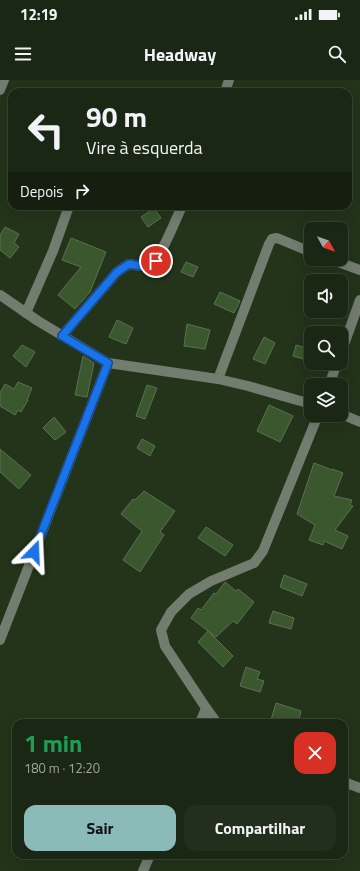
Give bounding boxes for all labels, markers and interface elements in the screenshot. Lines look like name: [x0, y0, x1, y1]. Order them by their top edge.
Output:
text: 12:19: [20, 3, 57, 26]
text: Headway: [144, 41, 216, 68]
icon: menu: [12, 43, 34, 65]
icon: search: [326, 43, 348, 65]
text: 90 m: [86, 95, 147, 138]
icon: left: [20, 104, 72, 156]
text: Vire à esquerda: [86, 134, 203, 161]
text: Depois: [20, 180, 63, 203]
icon: right: [71, 180, 93, 202]
north arrow: [304, 222, 348, 266]
map controls: [304, 222, 348, 422]
pin: [139, 244, 173, 278]
icon: arrive: [145, 250, 167, 272]
button: sound: [304, 274, 348, 318]
button: search: [304, 326, 348, 370]
button: layers: [304, 378, 348, 422]
position arrow: [13, 531, 55, 573]
text: 1 min: [24, 725, 82, 761]
button: close: [294, 732, 336, 774]
text: 180 m · 12:20: [24, 758, 100, 778]
button: Sair: [24, 805, 176, 851]
button: Compartilhar: [184, 805, 336, 851]

